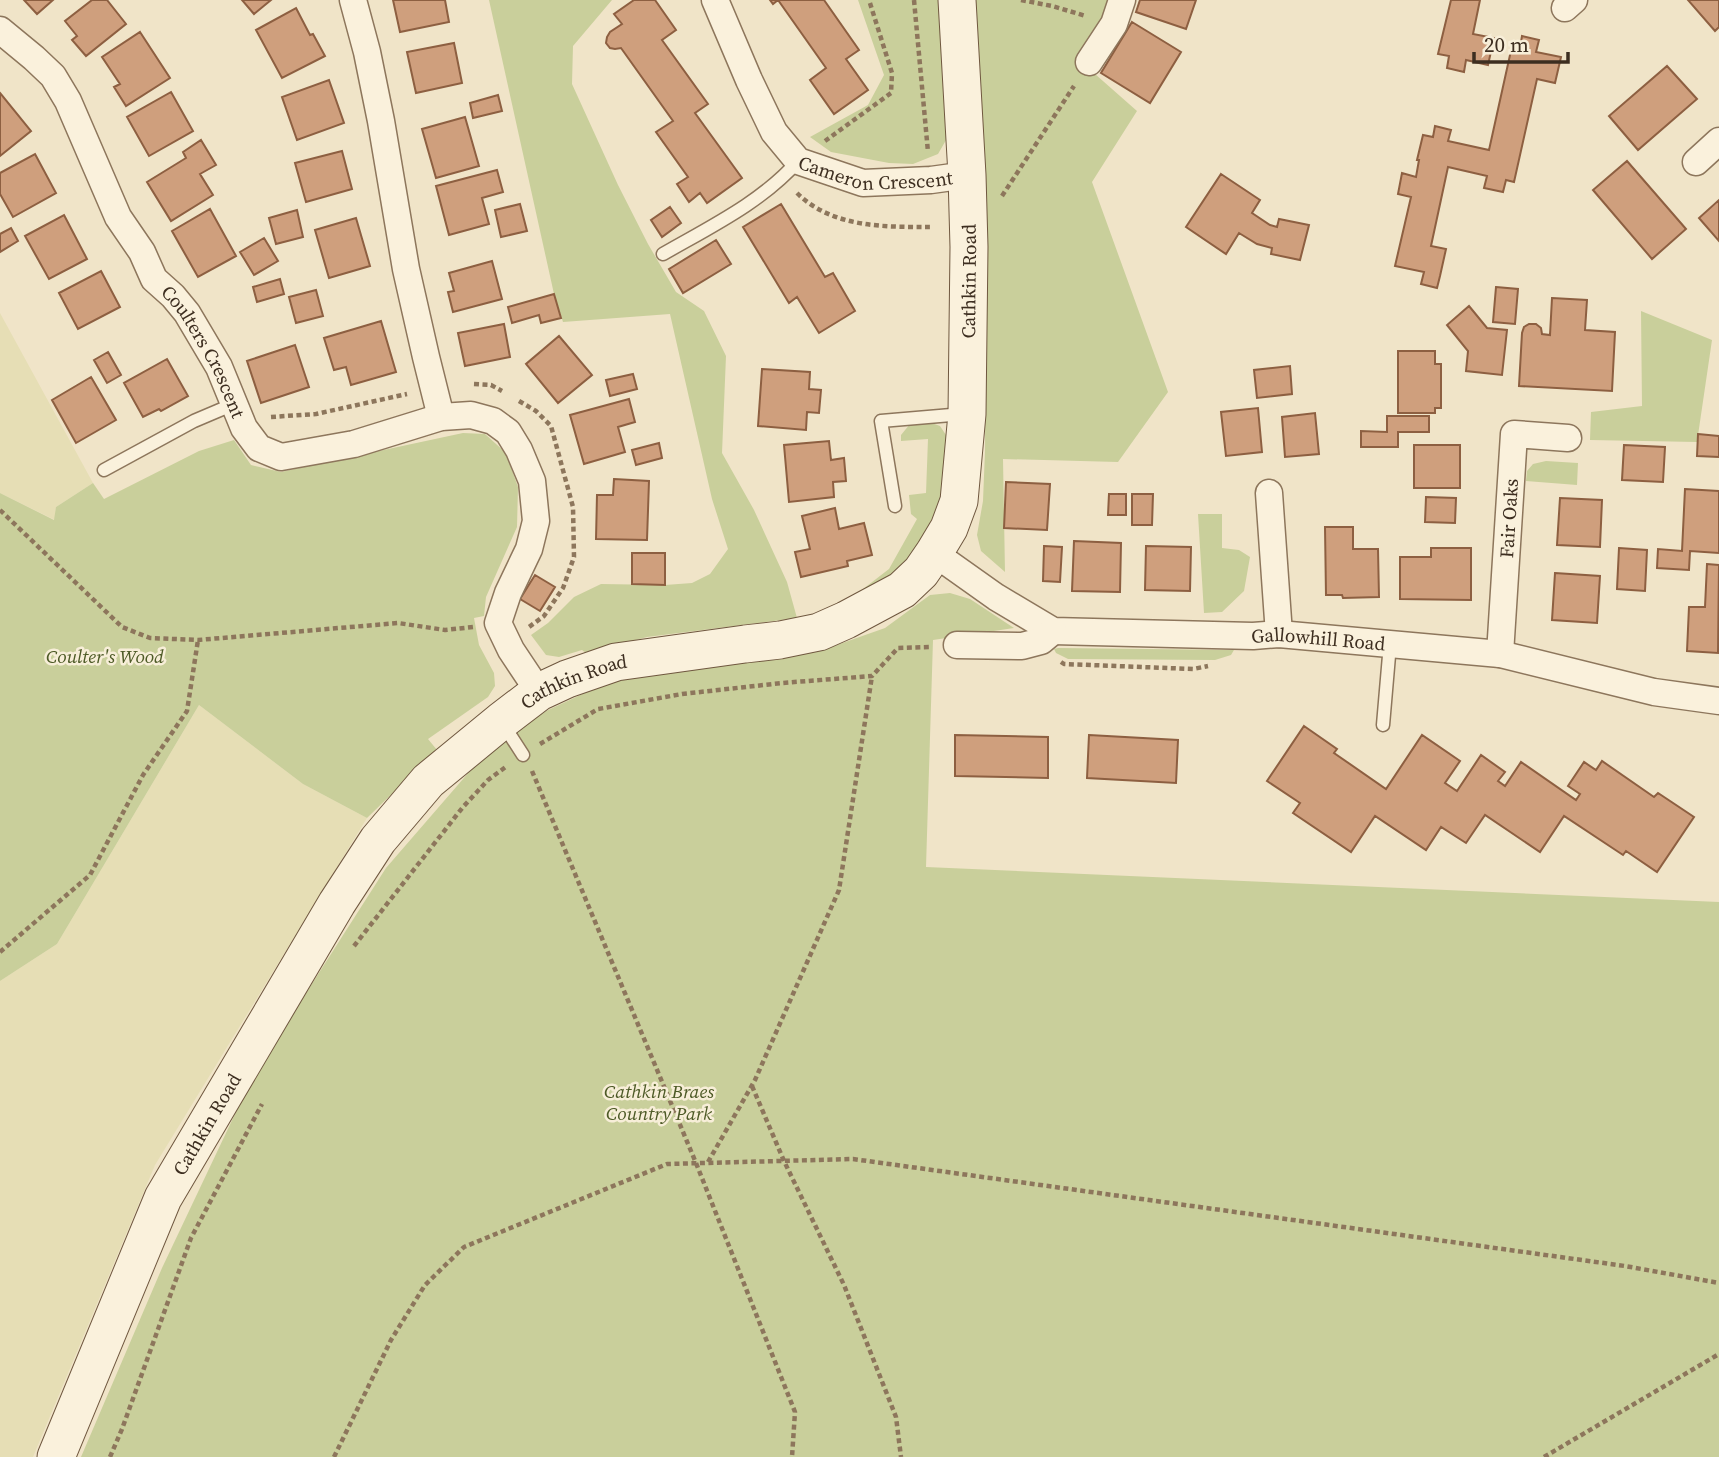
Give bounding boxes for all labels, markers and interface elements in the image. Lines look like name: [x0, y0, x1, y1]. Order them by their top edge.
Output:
scale bar: [1474, 21, 1568, 65]
text: 20 m: [1484, 30, 1529, 59]
street label: Cameron Crescent: [795, 149, 955, 196]
street label: Cathkin Road: [955, 223, 982, 338]
street label: Coulters Crescent: [156, 279, 252, 423]
street label: Fair Oaks: [1493, 478, 1524, 559]
street label: Gallowhill Road: [1250, 621, 1387, 657]
park label: Coulter's Wood: [46, 643, 164, 669]
street label: Cathkin Road: [515, 648, 629, 715]
street label: Cathkin Road: [166, 1068, 247, 1180]
park label: Cathkin Braes Country Park: [604, 1078, 714, 1126]

